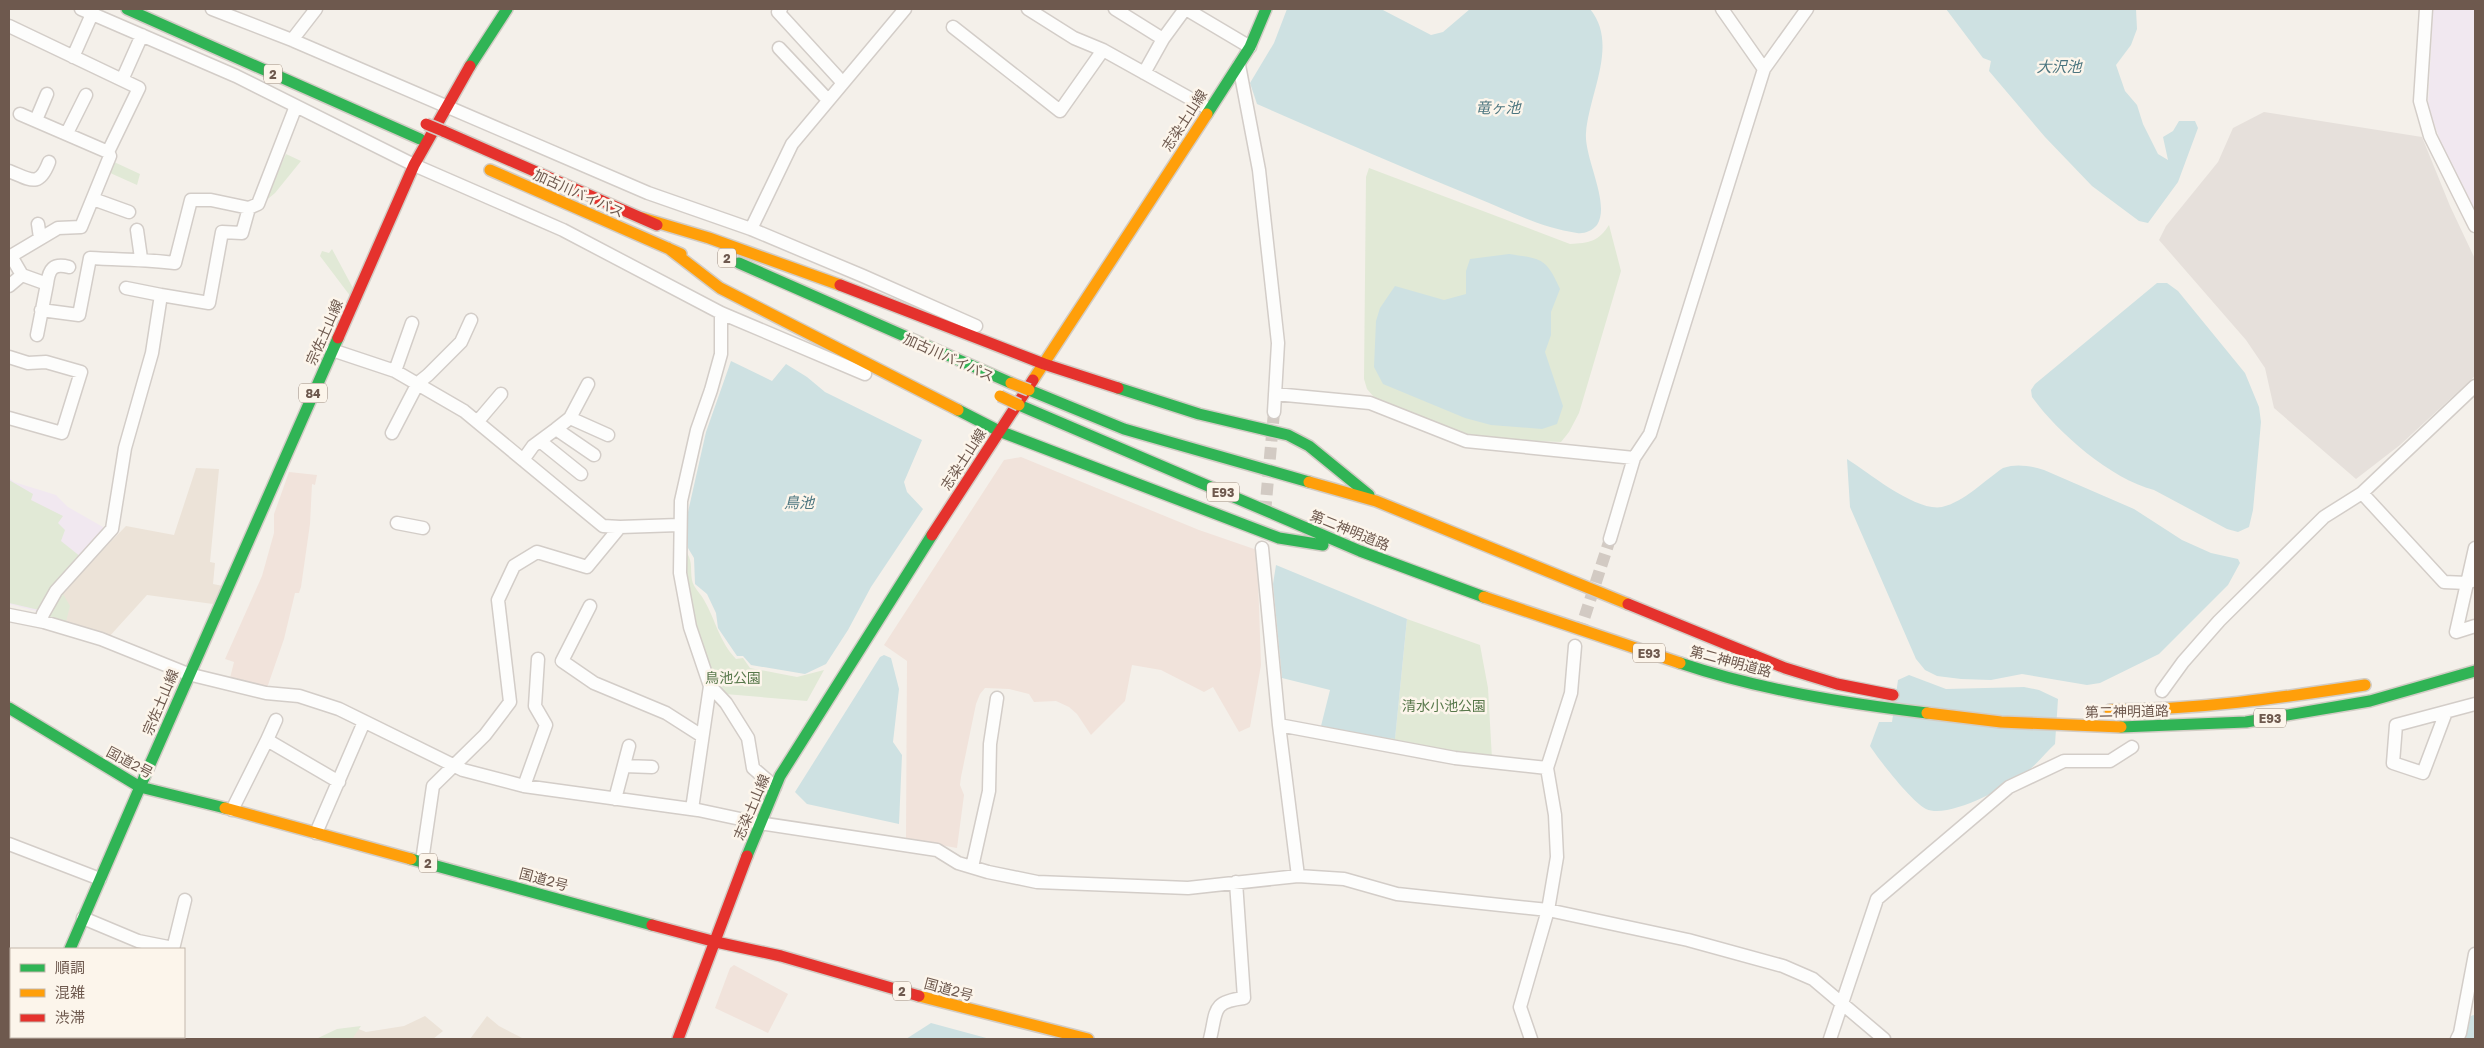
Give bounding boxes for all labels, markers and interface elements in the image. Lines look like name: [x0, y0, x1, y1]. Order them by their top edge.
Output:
water label: 大沢池: [2036, 57, 2083, 75]
road number: 2: [264, 64, 282, 84]
street label: 志染土山線: [1158, 86, 1210, 154]
water label: 竜ヶ池: [1475, 98, 1522, 116]
street label: 加古川バイパス: [531, 165, 627, 221]
road number: 2: [718, 248, 736, 268]
street label: 宗佐土山線: [302, 297, 346, 367]
street label: 加古川バイパス: [901, 329, 997, 385]
road number: 84: [299, 383, 327, 402]
street label: 志染土山線: [937, 425, 989, 493]
road number: E93: [1207, 482, 1239, 502]
water label: 鳥池: [784, 493, 816, 511]
street label: 第二神明道路: [1308, 506, 1392, 554]
street label: 第二神明道路: [1688, 642, 1774, 680]
road number: E93: [1633, 644, 1665, 662]
street label: 宗佐土山線: [139, 666, 181, 738]
park label: 鳥池公園: [705, 669, 761, 686]
park label: 清水小池公園: [1402, 697, 1486, 714]
street label: 第二神明道路: [2085, 702, 2169, 720]
road number: E93: [2254, 708, 2286, 728]
street label: 国道2号: [104, 743, 156, 781]
street label: 志染土山線: [730, 771, 772, 843]
road number: 2: [419, 854, 437, 872]
street label: 国道2号: [518, 864, 570, 894]
legend: [10, 948, 185, 1038]
text: 順調: [55, 958, 85, 976]
street label: 国道2号: [923, 974, 975, 1004]
road number: 2: [893, 981, 911, 1000]
text: 混雑: [55, 983, 85, 1001]
text: 渋滞: [55, 1008, 85, 1026]

